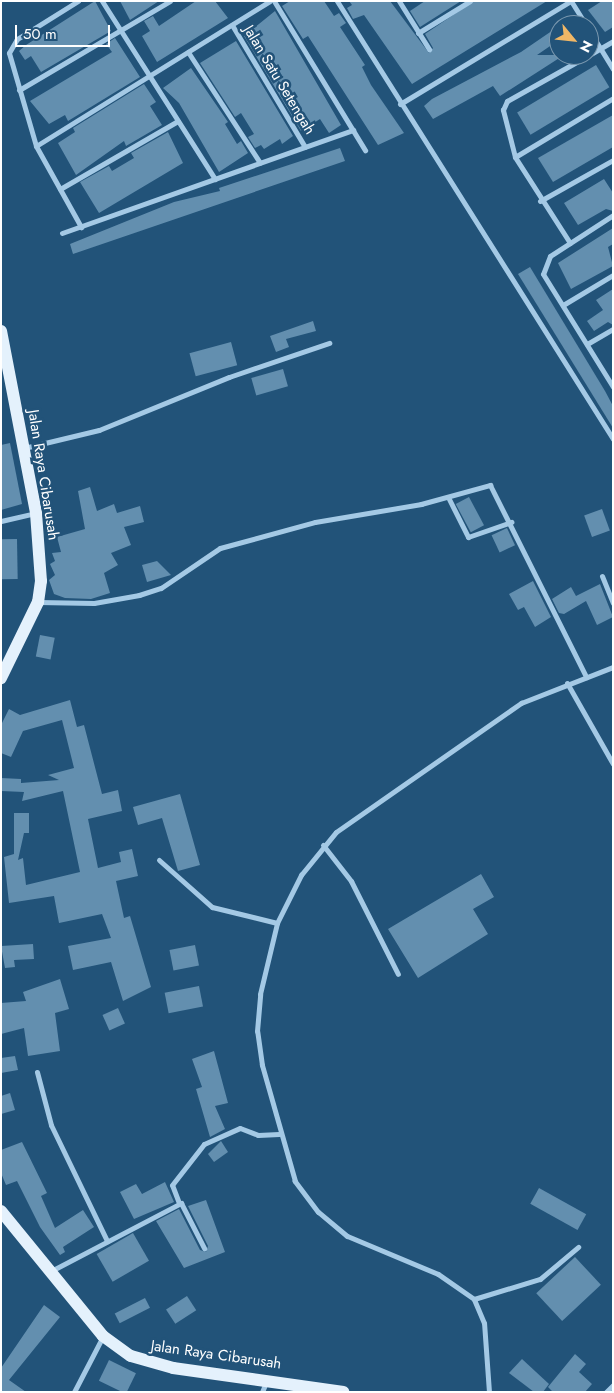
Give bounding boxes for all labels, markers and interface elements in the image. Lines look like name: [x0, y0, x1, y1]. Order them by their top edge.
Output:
scale bar: [18, 15, 112, 47]
north arrow: [549, 15, 599, 65]
street label: Jalan Satu Setengah: [239, 22, 319, 138]
text: 50 m: [23, 23, 57, 45]
text: N: [575, 37, 598, 56]
street label: Jalan Raya Cibarusah: [24, 409, 62, 541]
street label: Jalan Raya Cibarusah: [149, 1337, 283, 1373]

